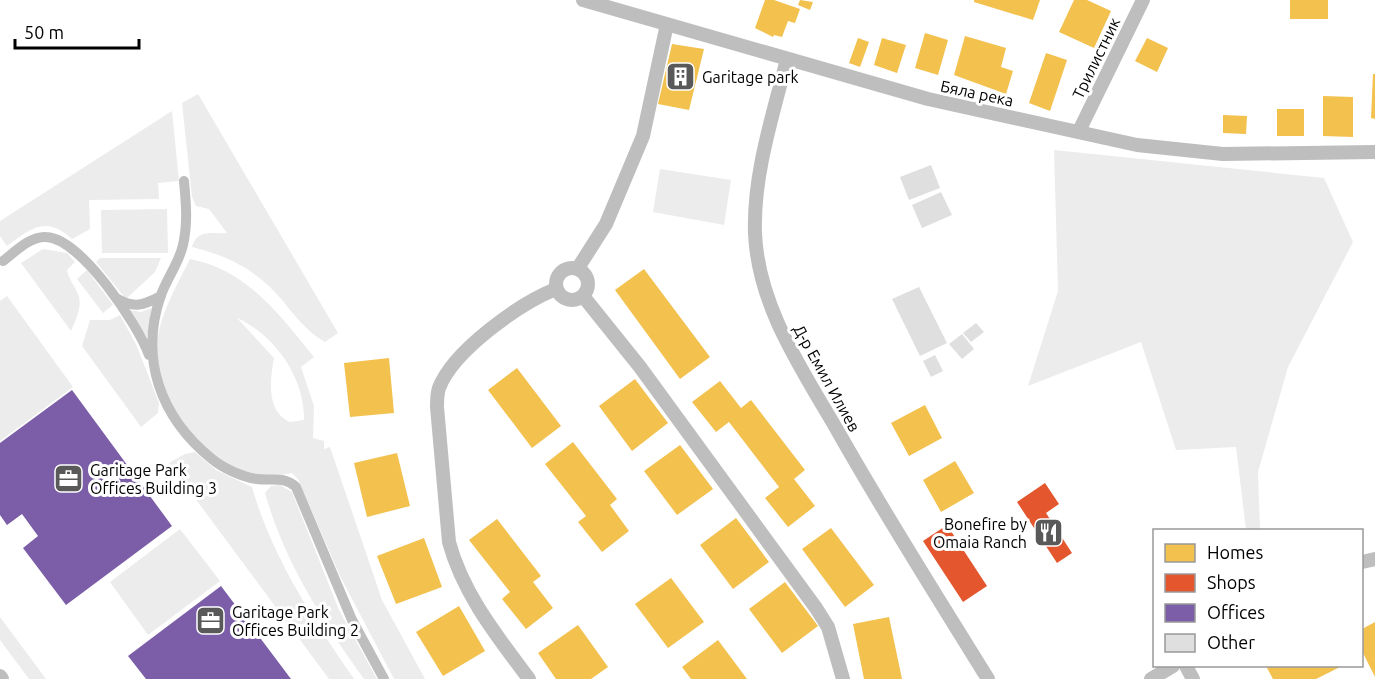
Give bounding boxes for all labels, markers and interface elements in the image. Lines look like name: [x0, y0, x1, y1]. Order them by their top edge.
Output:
scale bar: [15, 12, 140, 50]
street label: Трилистник: [1069, 15, 1123, 101]
text: 50 m: [24, 22, 64, 42]
building icon: Garitage park: [665, 61, 697, 93]
place label: Garitage park: [702, 68, 799, 86]
street label: Бяла река: [939, 76, 1015, 110]
street label: Д-р Емил Илиев: [790, 321, 864, 435]
place label: Garitage Park Offices Building 3: [90, 461, 217, 497]
office icon: Garitage Park Offices Building 3: [53, 463, 85, 495]
place label: Bonefire by Omaia Ranch: [933, 515, 1027, 551]
restaurant icon: Bonefire by Omaia Ranch: [1032, 517, 1064, 549]
legend: [1153, 529, 1363, 667]
text: Homes: [1207, 542, 1264, 562]
text: Shops: [1207, 572, 1256, 592]
text: Offices: [1207, 602, 1265, 622]
place label: Garitage Park Offices Building 2: [232, 603, 359, 639]
office icon: Garitage Park Offices Building 2: [195, 605, 227, 637]
text: Other: [1207, 632, 1255, 652]

